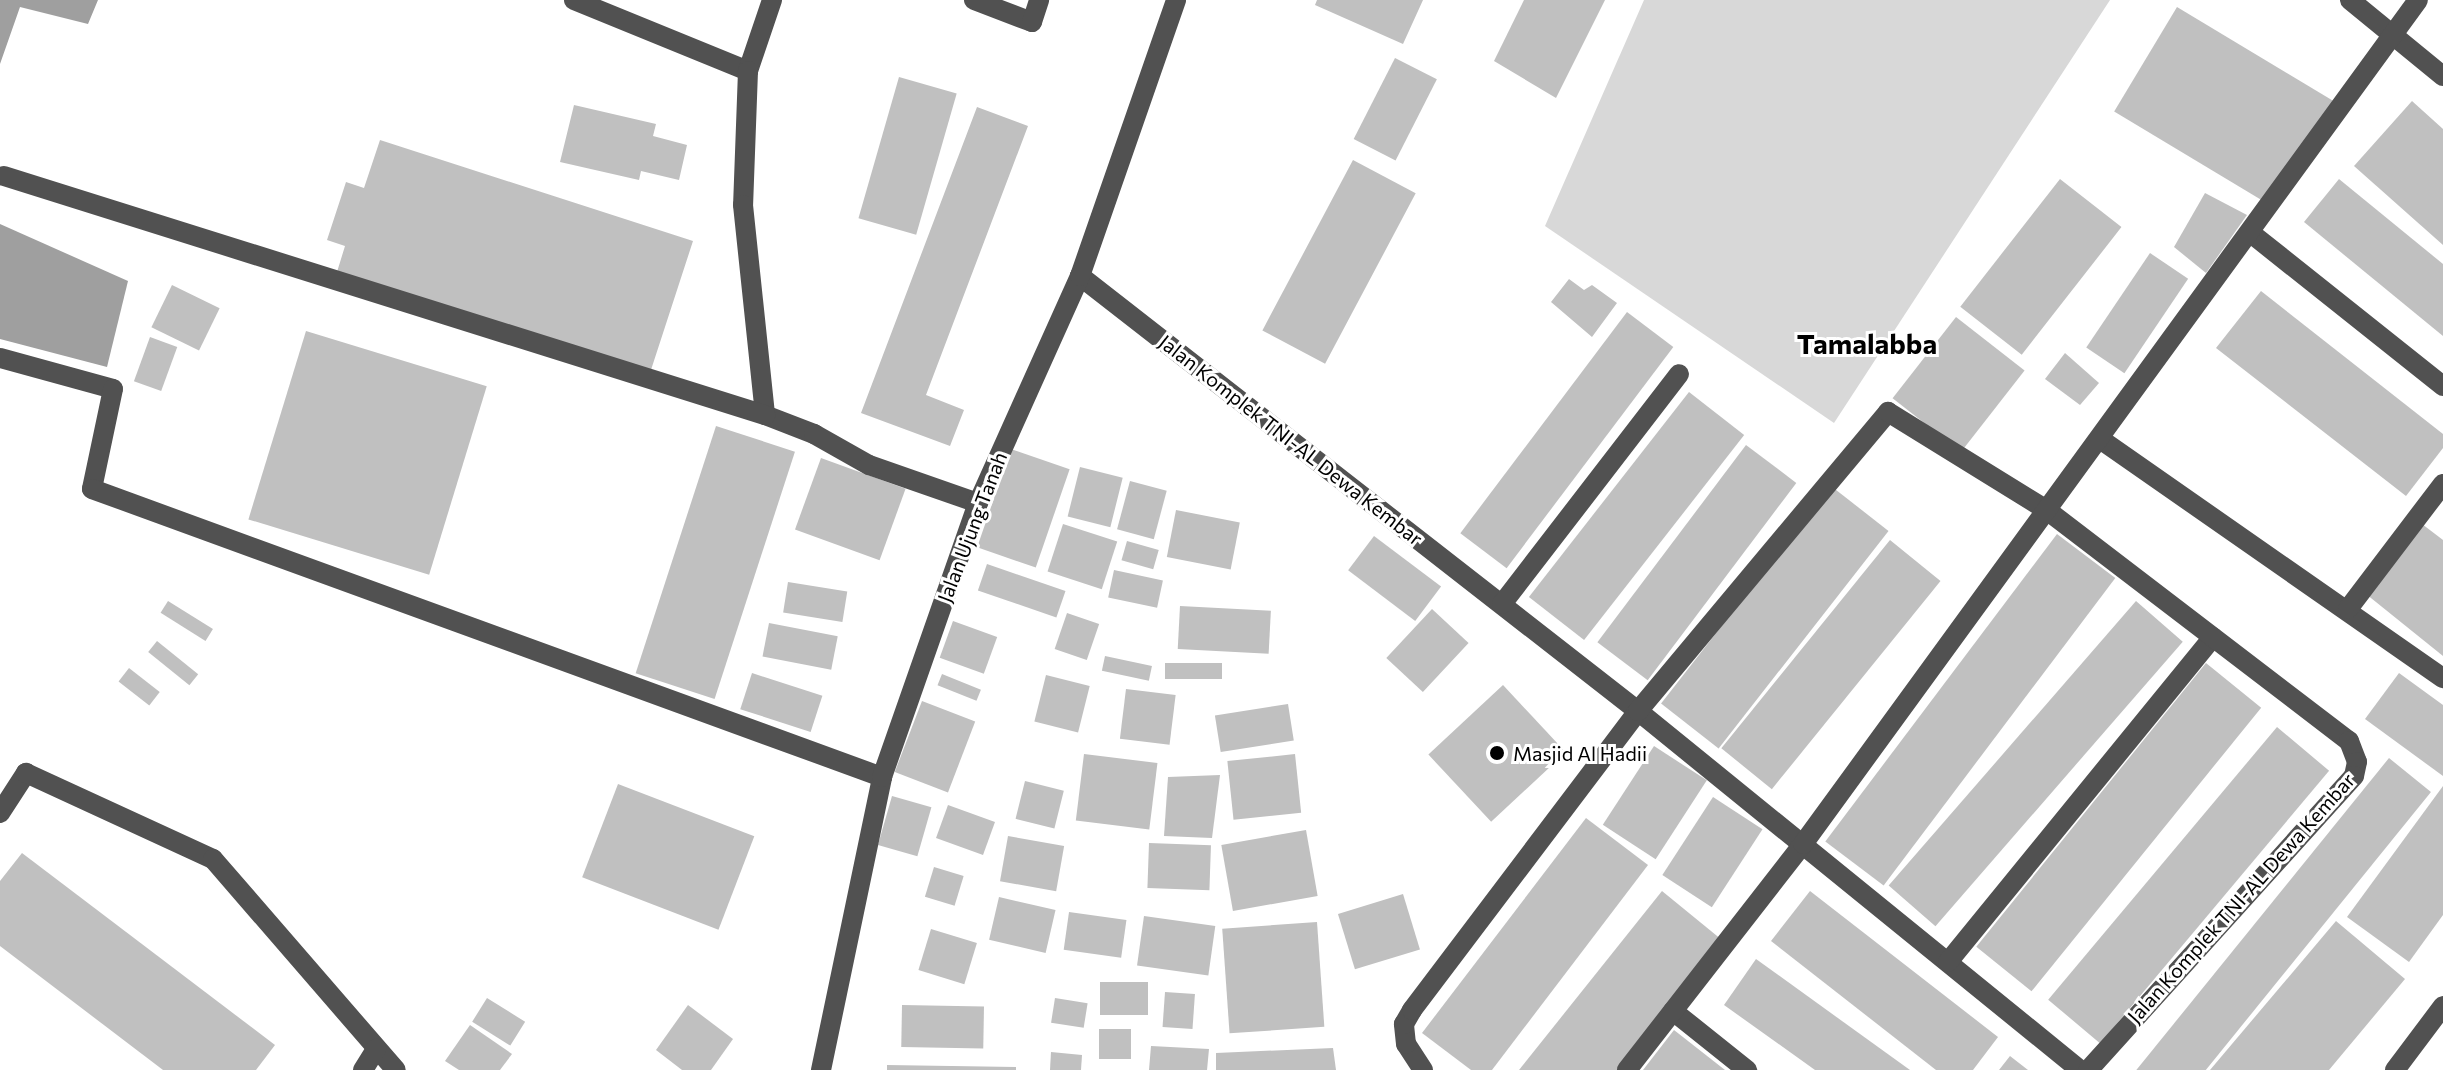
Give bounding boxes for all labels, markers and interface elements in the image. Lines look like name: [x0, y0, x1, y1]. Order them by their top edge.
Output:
district label: Tamalabba: [1797, 326, 1937, 360]
street label: Jalan Komplek TNI-AL Dewa Kembar: [1154, 330, 1428, 550]
street label: Jalan Ujung Tanah: [932, 448, 1012, 606]
place label: Masjid Al Hadii: [1513, 741, 1647, 765]
marker: Masjid Al Hadii: [1488, 744, 1506, 762]
street label: Jalan Komplek TNI-AL Dewa Kembar: [2122, 768, 2360, 1028]

